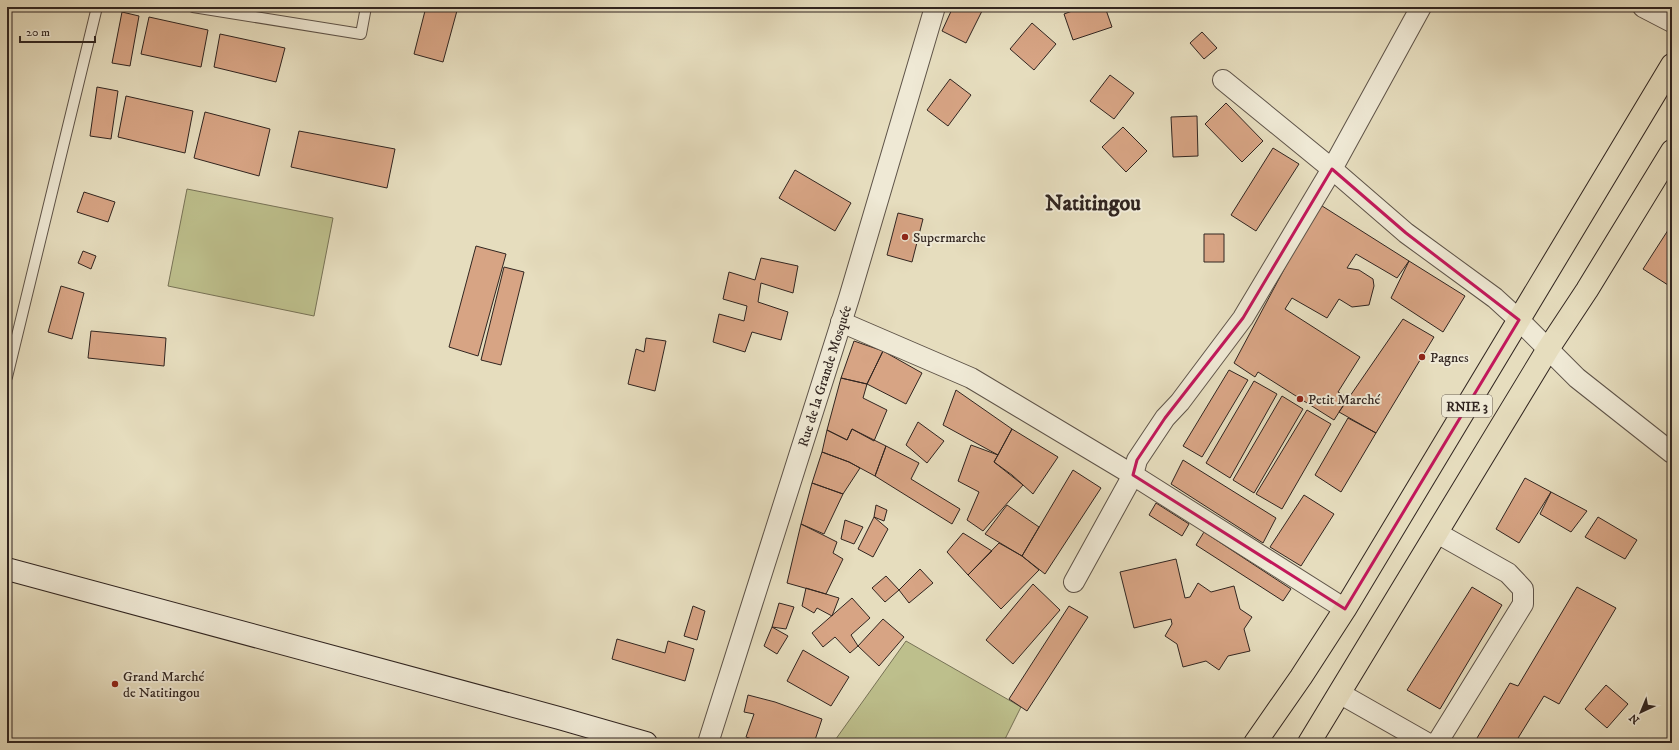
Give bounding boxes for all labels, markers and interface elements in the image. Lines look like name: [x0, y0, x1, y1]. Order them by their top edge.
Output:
scale bar: [20, 18, 95, 44]
text: 20 m: [26, 25, 50, 40]
district label: Natitingou: [1045, 190, 1141, 217]
place label: Supermarche: [913, 229, 986, 247]
marker: Supermarche: [900, 232, 910, 242]
street label: Rue de la Grande Mosquée: [794, 303, 856, 449]
place label: Pagnes: [1430, 349, 1469, 367]
marker: Pagnes: [1417, 352, 1427, 362]
place label: Petit Marché: [1308, 391, 1380, 409]
marker: Petit Marché: [1295, 394, 1305, 404]
road number: RNIE 3: [1442, 395, 1492, 417]
place label: Grand Marché de Natitingou: [123, 668, 204, 702]
marker: Grand Marché de Natitingou: [110, 679, 120, 689]
north arrow: [1621, 692, 1661, 732]
text: N: [1627, 710, 1643, 727]

